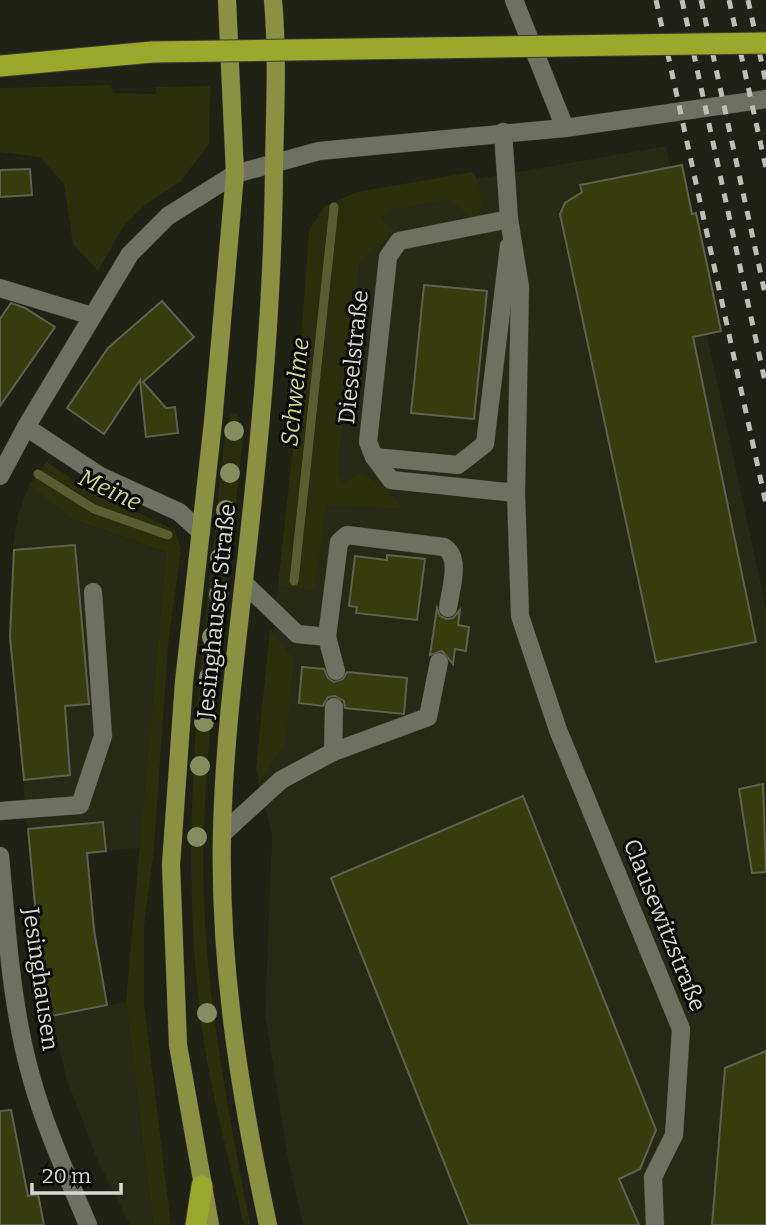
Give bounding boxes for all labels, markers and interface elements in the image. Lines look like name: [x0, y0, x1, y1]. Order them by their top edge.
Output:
street label: Dieselstraße: [332, 289, 374, 425]
water label: Schwelme: [275, 336, 315, 448]
water label: Meine: [74, 463, 146, 517]
street label: Jesinghauser Straße: [191, 502, 241, 721]
street label: Clausewitzstraße: [618, 835, 712, 1015]
street label: Jesinghausen: [17, 905, 65, 1053]
scale bar: [32, 1152, 121, 1196]
text: 20 m: [42, 1163, 91, 1189]

